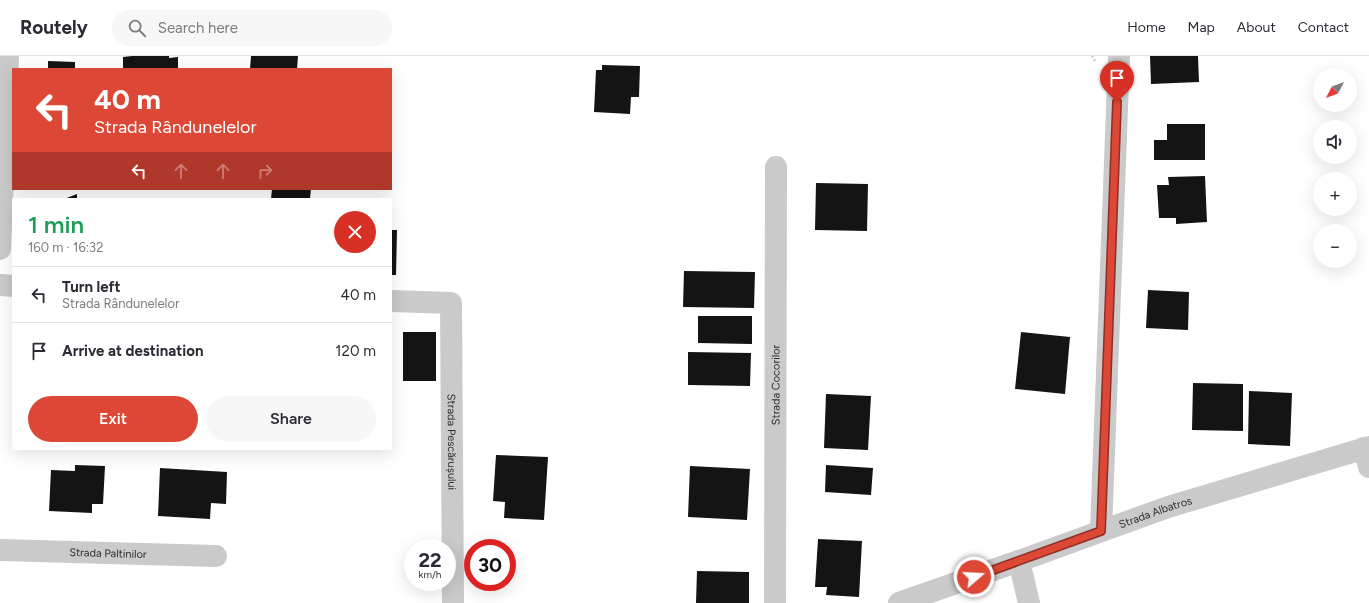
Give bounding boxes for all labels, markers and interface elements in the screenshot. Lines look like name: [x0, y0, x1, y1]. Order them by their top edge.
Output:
search box: [112, 10, 392, 46]
text: Routely: [20, 16, 88, 39]
icon: search: [126, 17, 148, 39]
text: Search here: [158, 19, 238, 37]
text: Home: [1127, 19, 1166, 36]
text: Map: [1188, 19, 1215, 36]
text: About: [1237, 19, 1276, 36]
text: Contact: [1298, 19, 1349, 36]
pin: [1100, 61, 1134, 102]
icon: arrive: [1106, 67, 1128, 89]
north arrow: [1313, 68, 1357, 112]
map controls: [1313, 68, 1357, 268]
text: 40 m: [94, 82, 161, 116]
icon: left: [28, 84, 80, 136]
text: Strada Rândunelelor: [94, 116, 257, 138]
button: sound: [1313, 120, 1357, 164]
icon: left: [128, 160, 150, 182]
icon: ahead: [170, 160, 192, 182]
icon: ahead: [212, 160, 234, 182]
icon: right: [254, 160, 276, 182]
button: +: [1313, 172, 1357, 216]
text: 1 min: [28, 210, 84, 239]
button: close: [334, 211, 376, 253]
button: −: [1313, 224, 1357, 268]
text: 160 m · 16:32: [28, 240, 103, 255]
text: Turn left: [62, 278, 120, 296]
icon: left: [28, 284, 50, 306]
text: 40 m: [341, 286, 376, 304]
text: Strada Rândunelelor: [62, 296, 179, 311]
icon: arrive: [28, 340, 50, 362]
text: Arrive at destination: [62, 342, 203, 360]
text: 120 m: [335, 342, 376, 360]
street label: Strada Cocorilor: [769, 344, 783, 425]
street label: Strada Pescărușului: [445, 394, 458, 490]
button: Exit: [28, 396, 198, 442]
button: Share: [206, 396, 376, 442]
street label: Strada Albatros: [1117, 494, 1194, 531]
speed limit sign: 30: [464, 539, 516, 591]
street label: Strada Paltinilor: [69, 546, 147, 561]
text: 22: [418, 548, 442, 572]
position arrow: [953, 556, 995, 598]
text: km/h: [419, 568, 441, 581]

